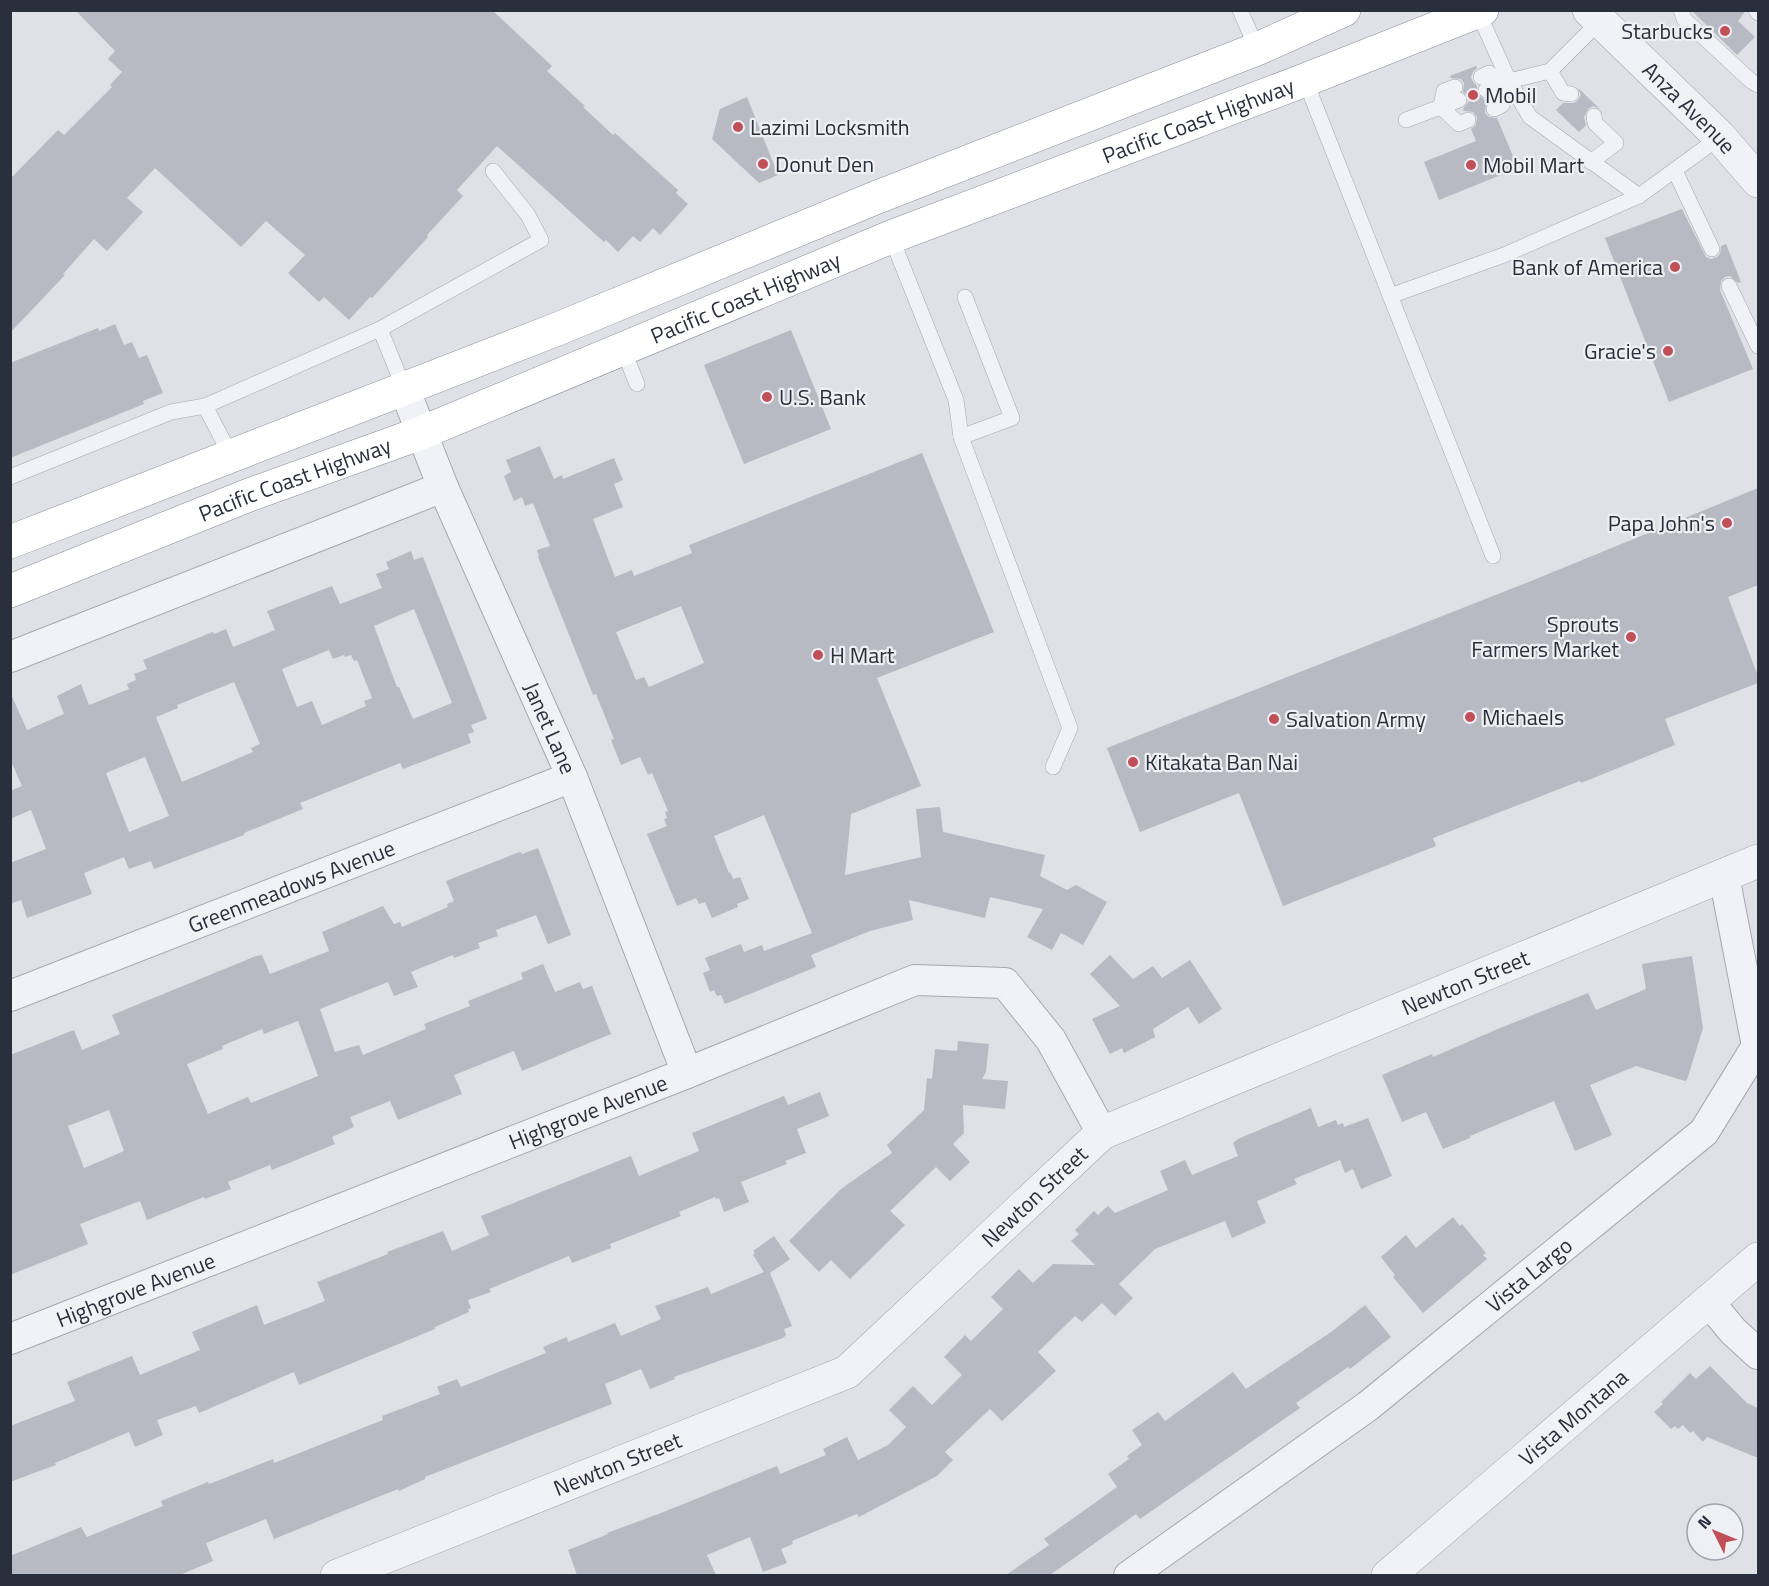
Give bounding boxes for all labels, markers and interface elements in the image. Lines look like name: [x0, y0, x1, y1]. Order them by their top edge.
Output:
place label: Starbucks: [1621, 14, 1713, 48]
marker: Starbucks: [1718, 24, 1732, 38]
street label: Anza Avenue: [1635, 54, 1744, 161]
street label: Pacific Coast Highway: [1097, 69, 1299, 172]
place label: Mobil: [1485, 78, 1536, 112]
marker: Mobil: [1466, 88, 1480, 102]
place label: Lazimi Locksmith: [750, 110, 910, 144]
marker: Lazimi Locksmith: [731, 120, 745, 134]
place label: Donut Den: [775, 147, 874, 181]
place label: Mobil Mart: [1483, 148, 1584, 182]
marker: Donut Den: [756, 157, 770, 171]
marker: Mobil Mart: [1464, 158, 1478, 172]
street label: Pacific Coast Highway: [645, 243, 846, 352]
place label: Bank of America: [1512, 250, 1663, 284]
marker: Bank of America: [1668, 260, 1682, 274]
place label: Gracie's: [1584, 334, 1656, 368]
marker: Gracie's: [1661, 344, 1675, 358]
place label: U.S. Bank: [779, 380, 867, 414]
marker: U.S. Bank: [760, 390, 774, 404]
street label: Pacific Coast Highway: [193, 428, 396, 531]
place label: Papa John's: [1608, 506, 1715, 540]
marker: Papa John's: [1720, 516, 1734, 530]
place label: Sprouts Farmers Market: [1471, 607, 1619, 666]
marker: Sprouts Farmers Market: [1624, 630, 1638, 644]
place label: H Mart: [830, 638, 895, 672]
marker: H Mart: [811, 648, 825, 662]
street label: Janet Lane: [515, 676, 585, 779]
place label: Michaels: [1482, 700, 1564, 734]
place label: Salvation Army: [1286, 702, 1426, 736]
marker: Michaels: [1463, 710, 1477, 724]
marker: Salvation Army: [1267, 712, 1281, 726]
place label: Kitakata Ban Nai: [1145, 745, 1298, 779]
marker: Kitakata Ban Nai: [1126, 755, 1140, 769]
street label: Greenmeadows Avenue: [183, 831, 400, 942]
street label: Newton Street: [1396, 941, 1535, 1024]
street label: Highgrove Avenue: [503, 1065, 672, 1158]
street label: Newton Street: [973, 1138, 1096, 1255]
street label: Vista Largo: [1478, 1229, 1580, 1321]
street label: Highgrove Avenue: [51, 1243, 220, 1336]
street label: Vista Montana: [1511, 1360, 1636, 1474]
street label: Newton Street: [548, 1423, 687, 1505]
north arrow: [1685, 1502, 1745, 1562]
text: N: [1691, 1510, 1717, 1534]

